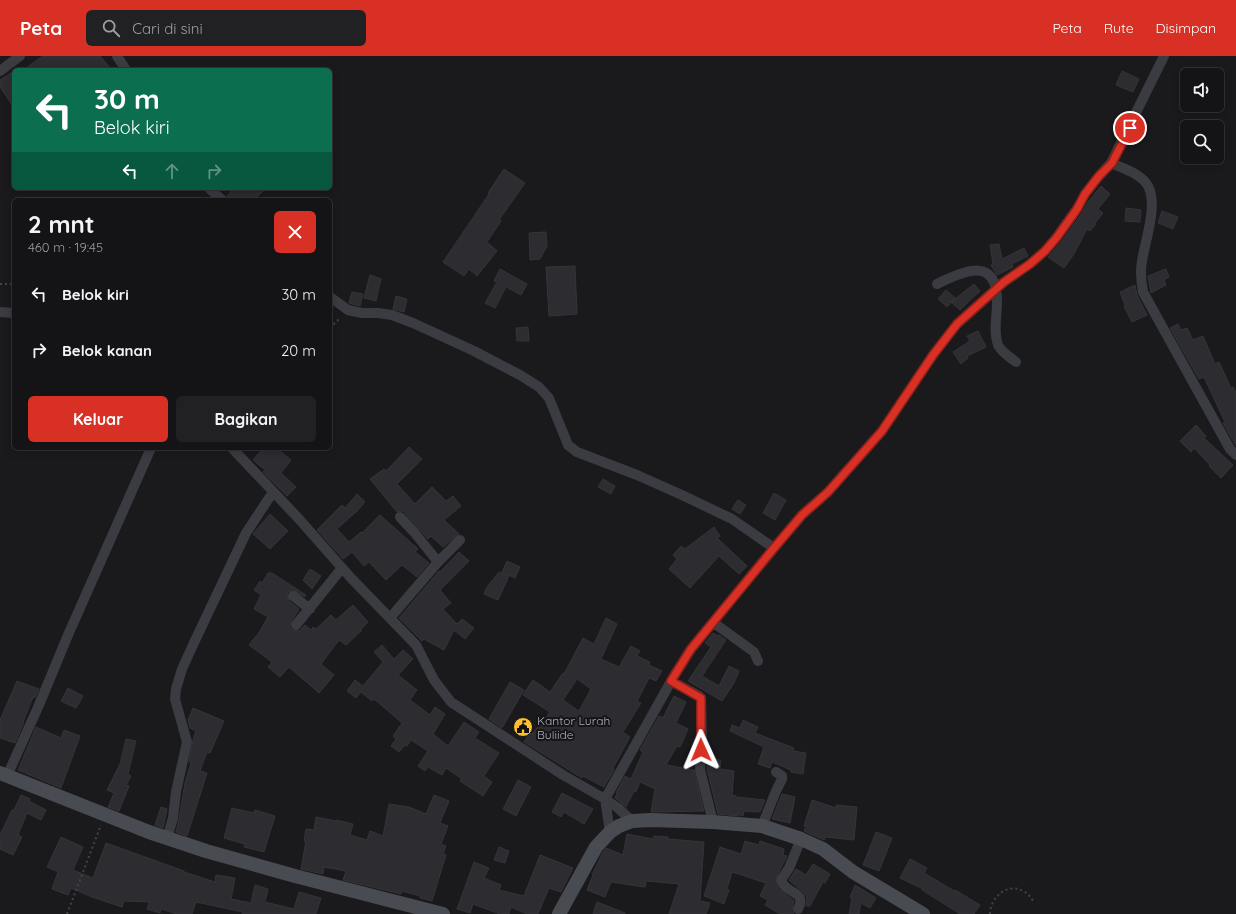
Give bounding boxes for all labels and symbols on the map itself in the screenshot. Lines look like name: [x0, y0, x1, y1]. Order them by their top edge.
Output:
pin: [1113, 111, 1147, 145]
place label: Kantor Lurah Buliide: [537, 713, 610, 742]
public building icon: Kantor Lurah Buliide: [512, 716, 534, 738]
position arrow: [680, 729, 722, 771]

